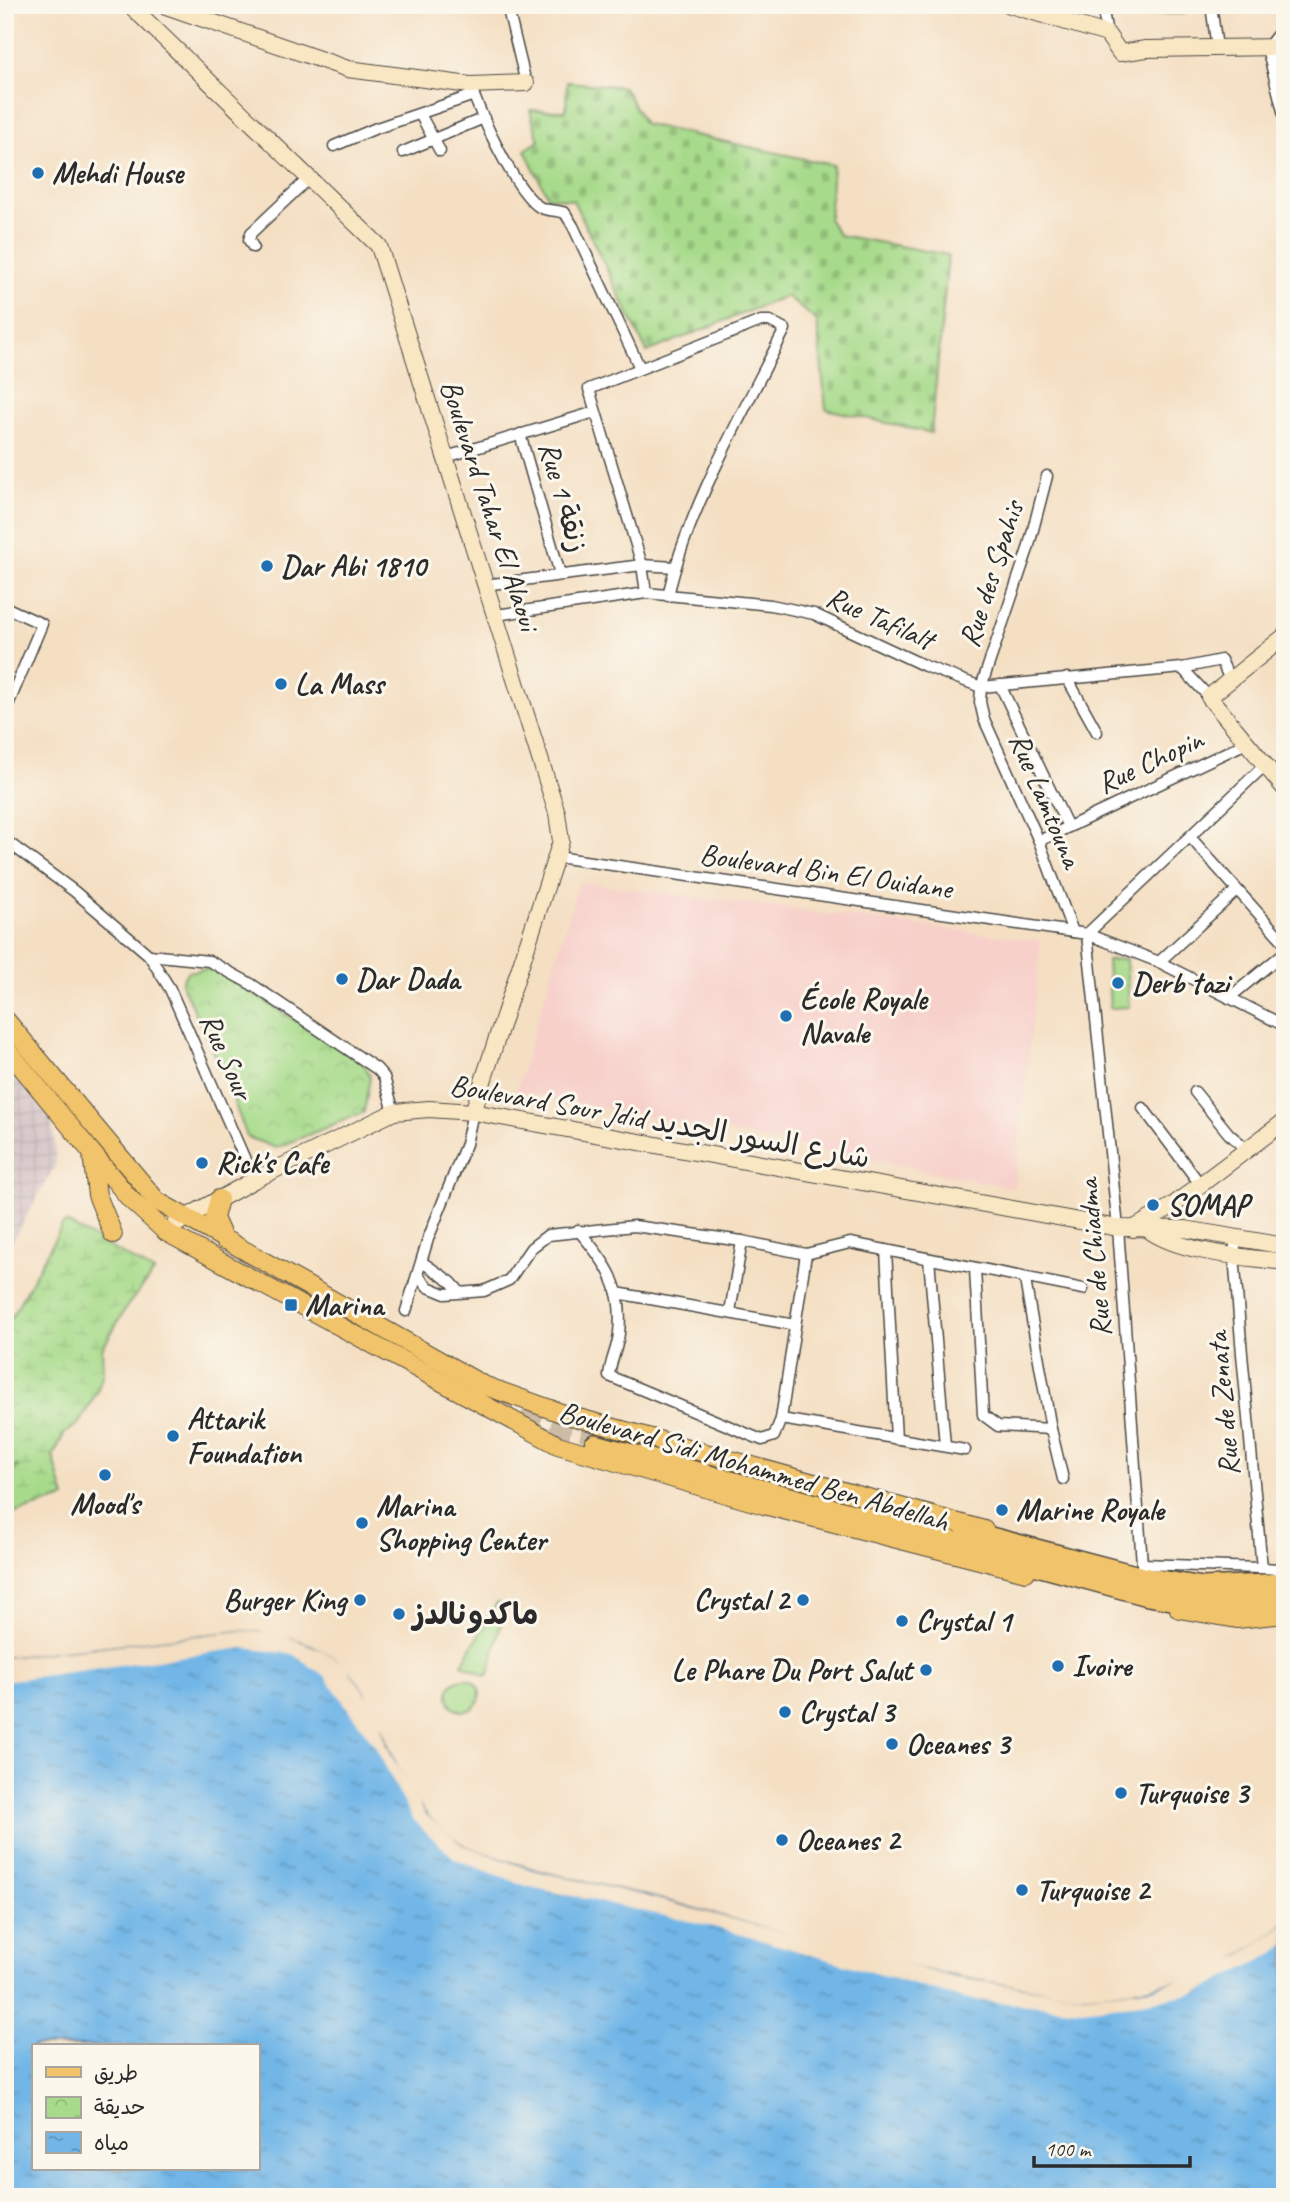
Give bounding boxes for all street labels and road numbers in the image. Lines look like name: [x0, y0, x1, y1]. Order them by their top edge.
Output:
street label: Boulevard Tahar El Alaoui: [432, 375, 549, 638]
street label: Rue 1 زنقة: [530, 437, 598, 557]
street label: Rue des Spahis: [950, 494, 1033, 652]
street label: Rue Tafilalt: [821, 578, 943, 660]
street label: Rue Chopin: [1091, 719, 1210, 802]
street label: Rue Lamtouna: [1001, 727, 1092, 876]
street label: Boulevard Bin El Ouidane: [698, 835, 957, 908]
street label: Rue Sour: [191, 1007, 264, 1108]
street label: Boulevard Sour Jdid شارع السور الجديد: [447, 1065, 873, 1179]
street label: Rue de Chiadma: [1068, 1175, 1120, 1339]
street label: Rue de Zenata: [1198, 1328, 1248, 1477]
street label: Boulevard Sidi Mohammed Ben Abdellah: [555, 1392, 954, 1540]

